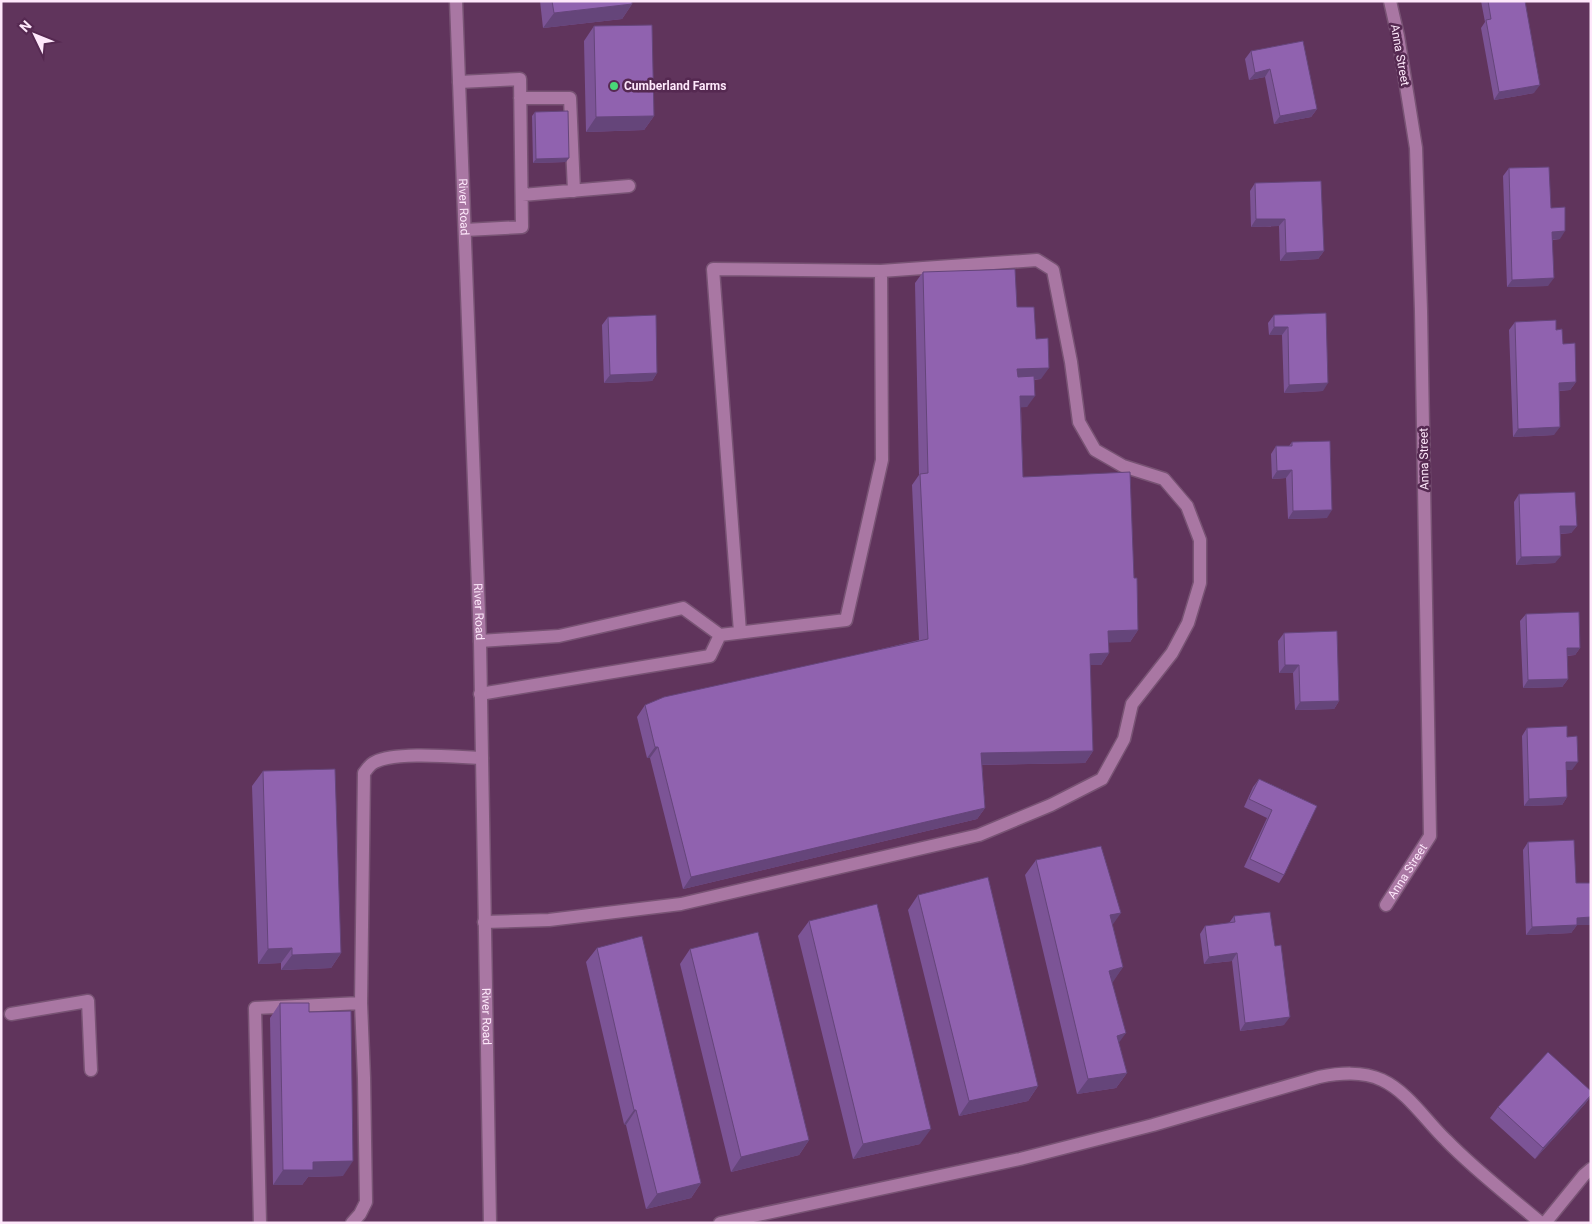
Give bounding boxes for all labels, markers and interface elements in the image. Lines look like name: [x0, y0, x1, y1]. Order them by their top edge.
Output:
north arrow: [10, 10, 60, 60]
text: N: [16, 17, 35, 35]
street label: Anna Street: [1388, 23, 1412, 87]
place label: Cumberland Farms: [624, 79, 726, 93]
marker: Cumberland Farms: [608, 80, 620, 92]
street label: River Road: [456, 178, 472, 236]
street label: Anna Street: [1416, 428, 1432, 490]
street label: River Road: [471, 583, 487, 640]
street label: Anna Street: [1385, 841, 1430, 901]
street label: River Road: [479, 988, 494, 1045]

